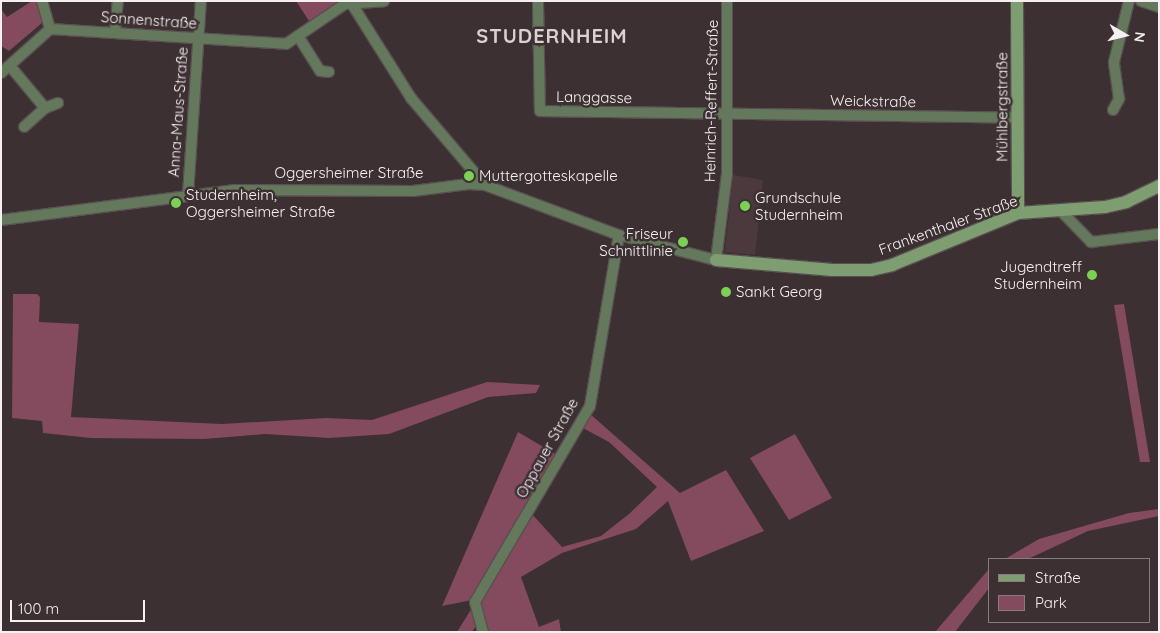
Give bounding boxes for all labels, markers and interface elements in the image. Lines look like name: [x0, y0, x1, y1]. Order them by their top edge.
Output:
street label: Sonnenstraße: [100, 8, 198, 32]
north arrow: [1100, 10, 1150, 60]
street label: Heinrich-Reffert-Straße: [701, 20, 721, 182]
district label: STUDERNHEIM: [475, 23, 629, 47]
text: N: [1130, 31, 1149, 43]
street label: Anna-Maus-Straße: [164, 46, 192, 178]
street label: Mühlbergstraße: [993, 52, 1011, 162]
street label: Langgasse: [556, 87, 632, 107]
street label: Weickstraße: [830, 91, 916, 111]
street label: Oggersheimer Straße: [274, 164, 424, 182]
place label: Muttergotteskapelle: [479, 167, 618, 185]
marker: Muttergotteskapelle: [463, 170, 475, 182]
place label: Studernheim, Oggersheimer Straße: [186, 185, 335, 220]
place label: Grundschule Studernheim: [755, 188, 843, 223]
street label: Frankenthaler Straße: [876, 191, 1020, 259]
marker: Studernheim, Oggersheimer Straße: [170, 197, 182, 209]
marker: Grundschule Studernheim: [739, 200, 751, 212]
place label: Friseur Schnittlinie: [599, 224, 673, 259]
marker: Friseur Schnittlinie: [677, 236, 689, 248]
place label: Jugendtreff Studernheim: [994, 257, 1082, 292]
marker: Jugendtreff Studernheim: [1086, 269, 1098, 281]
place label: Sankt Georg: [736, 283, 822, 301]
marker: Sankt Georg: [720, 286, 732, 298]
street label: Oppauer Straße: [512, 395, 582, 501]
legend: [988, 558, 1150, 623]
text: Straße: [1035, 568, 1081, 587]
scale bar: [12, 590, 148, 622]
text: Park: [1035, 593, 1067, 612]
text: 100 m: [18, 599, 59, 618]

